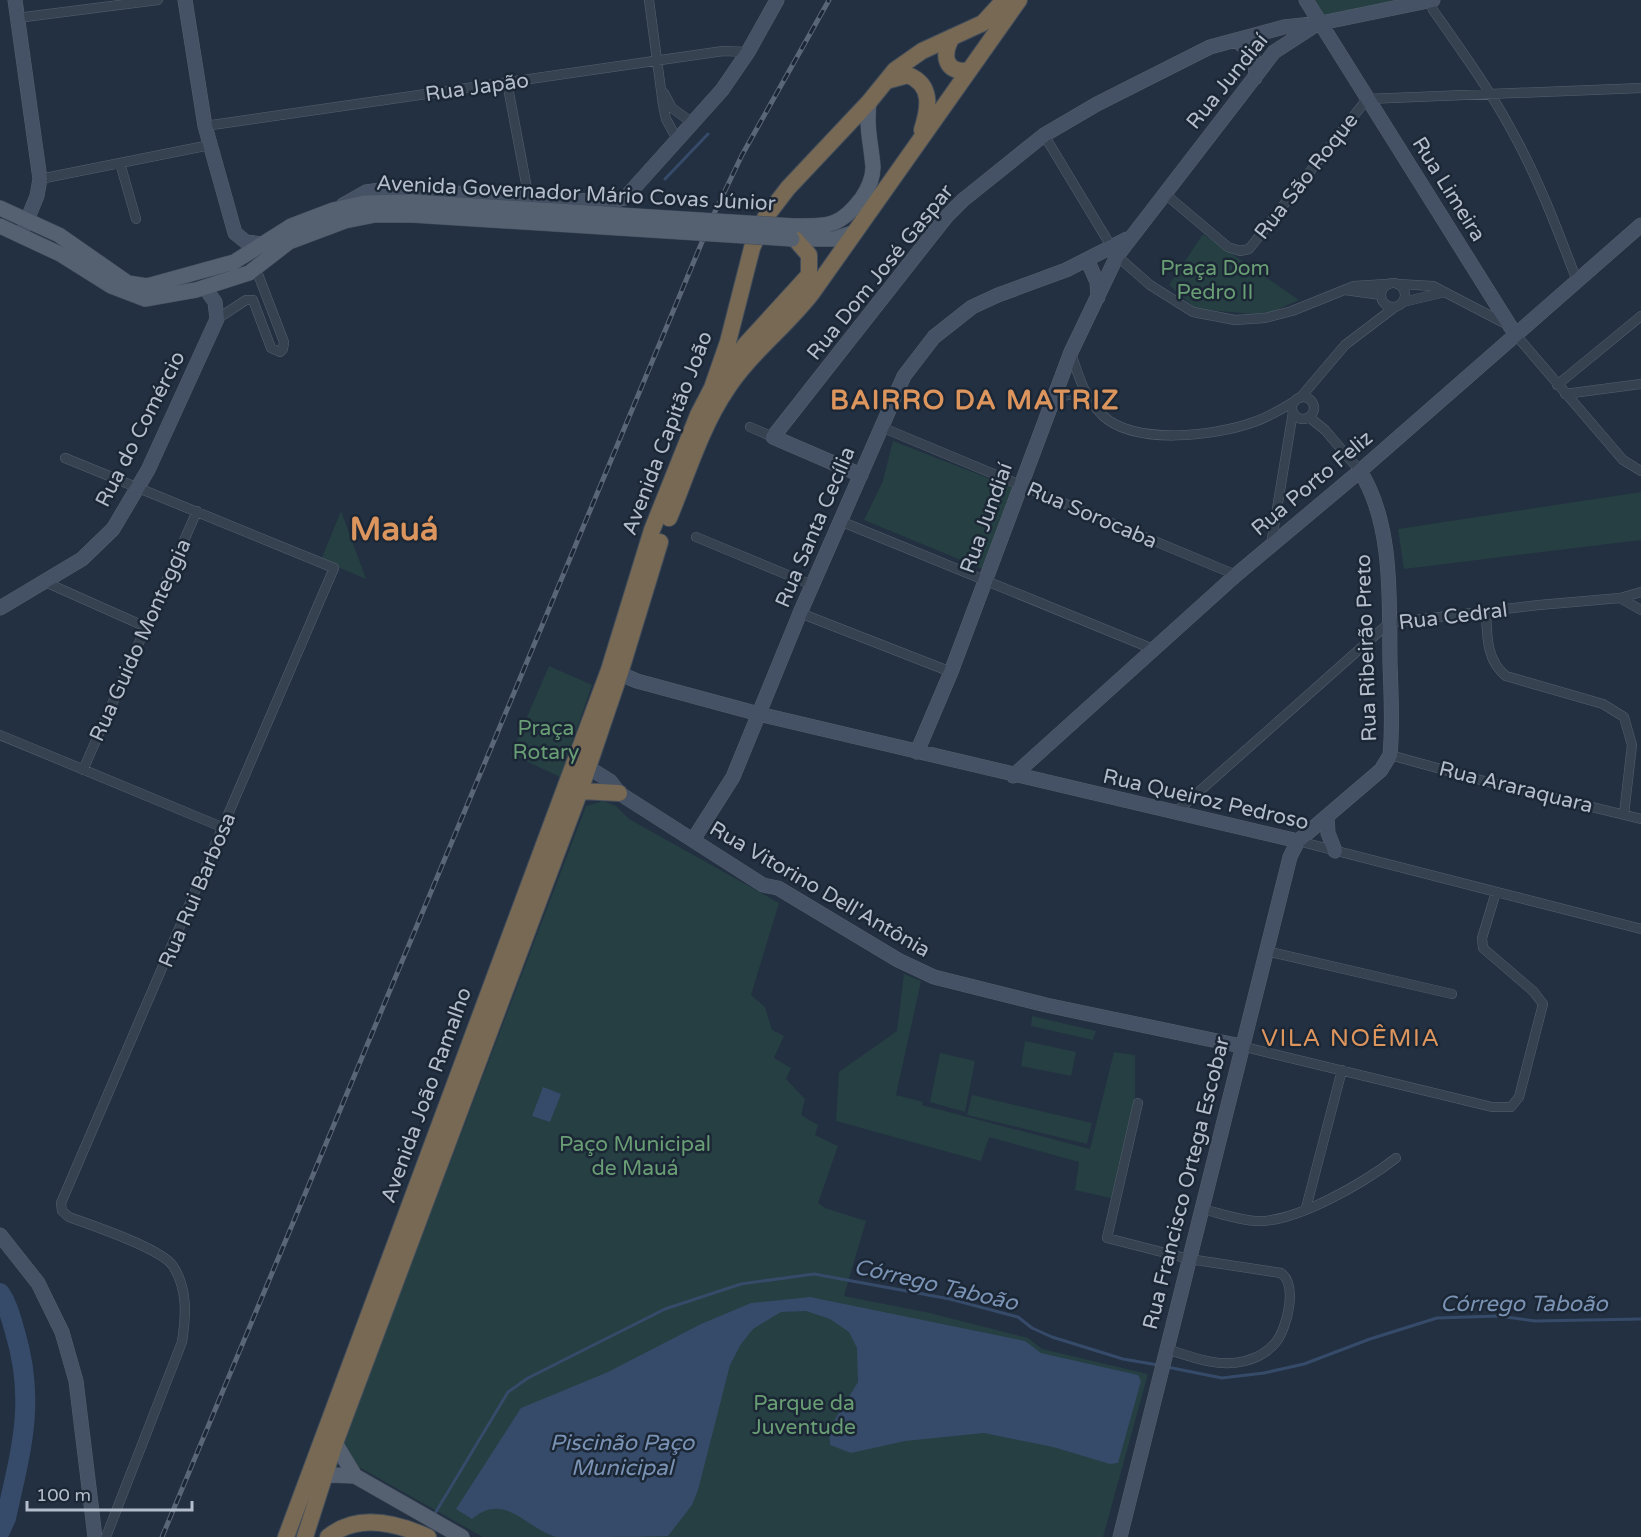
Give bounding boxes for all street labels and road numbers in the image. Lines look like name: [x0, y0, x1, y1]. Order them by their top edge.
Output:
street label: Rua Jundiaí: [1181, 28, 1274, 134]
street label: Rua Japão: [424, 68, 531, 107]
street label: Rua São Roque: [1249, 108, 1364, 245]
street label: Rua Limeira: [1407, 132, 1491, 246]
street label: Avenida Governador Mário Covas Júnior: [376, 171, 776, 216]
street label: Rua Dom José Gaspar: [802, 179, 959, 365]
street label: Avenida Capitão João: [617, 328, 718, 539]
street label: Rua do Comércio: [90, 347, 191, 511]
street label: Rua Porto Feliz: [1247, 425, 1378, 541]
street label: Rua Santa Cecília: [770, 443, 861, 611]
street label: Rua Jundiaí: [955, 459, 1018, 577]
street label: Rua Sorocaba: [1023, 477, 1161, 554]
street label: Rua Guido Monteggia: [84, 535, 196, 745]
street label: Rua Ribeirão Preto: [1351, 554, 1382, 742]
street label: Rua Cedral: [1397, 597, 1509, 636]
street label: Rua Araraquara: [1436, 756, 1596, 819]
street label: Rua Queiroz Pedroso: [1101, 764, 1311, 835]
street label: Rua Rui Barbosa: [154, 809, 241, 971]
street label: Rua Vitorino Dell'Antônia: [705, 816, 934, 963]
street label: Avenida João Ramalho: [376, 984, 477, 1206]
street label: Rua Francisco Ortega Escobar: [1138, 1034, 1235, 1332]

